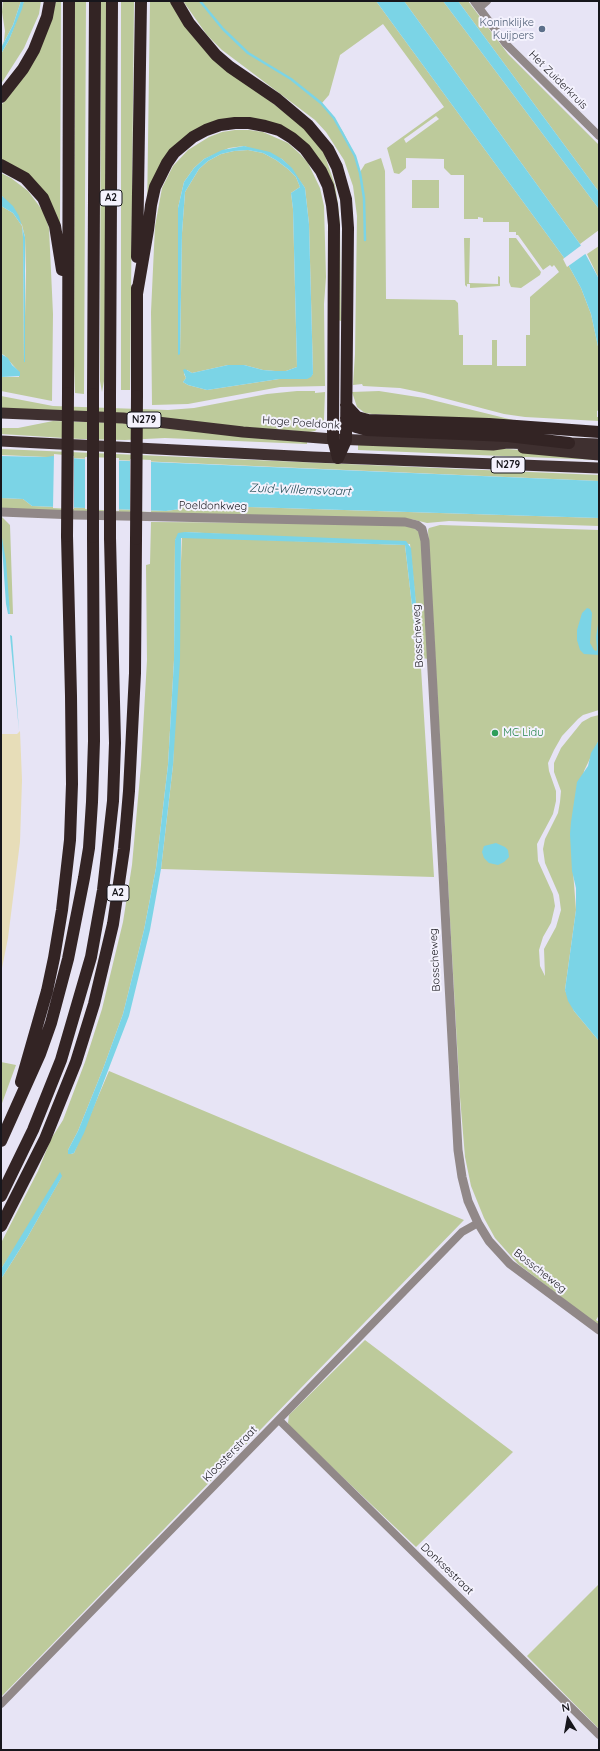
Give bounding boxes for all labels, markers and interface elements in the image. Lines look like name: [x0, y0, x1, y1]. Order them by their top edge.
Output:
place label: Koninklijke Kuijpers: [480, 16, 534, 42]
marker: Koninklijke Kuijpers: [537, 24, 547, 34]
street label: Het Zuiderkruis: [526, 48, 590, 112]
road number: A2: [100, 190, 122, 206]
road number: N279: [127, 412, 161, 428]
street label: Hoge Poeldonk: [262, 414, 340, 432]
road number: N279: [491, 457, 525, 473]
water label: Zuid-Willemsvaart: [249, 481, 351, 499]
street label: Poeldonkweg: [179, 499, 247, 513]
street label: Bosscheweg: [410, 604, 426, 668]
place label: MC Lidu: [503, 726, 544, 740]
marker: MC Lidu: [490, 728, 500, 738]
road number: A2: [107, 885, 129, 901]
street label: Bosscheweg: [427, 928, 443, 992]
street label: Bosscheweg: [511, 1246, 569, 1296]
street label: Kloosterstraat: [200, 1423, 260, 1485]
street label: Donksestraat: [418, 1541, 476, 1597]
north arrow: [548, 1699, 588, 1739]
text: N: [560, 1700, 571, 1715]

